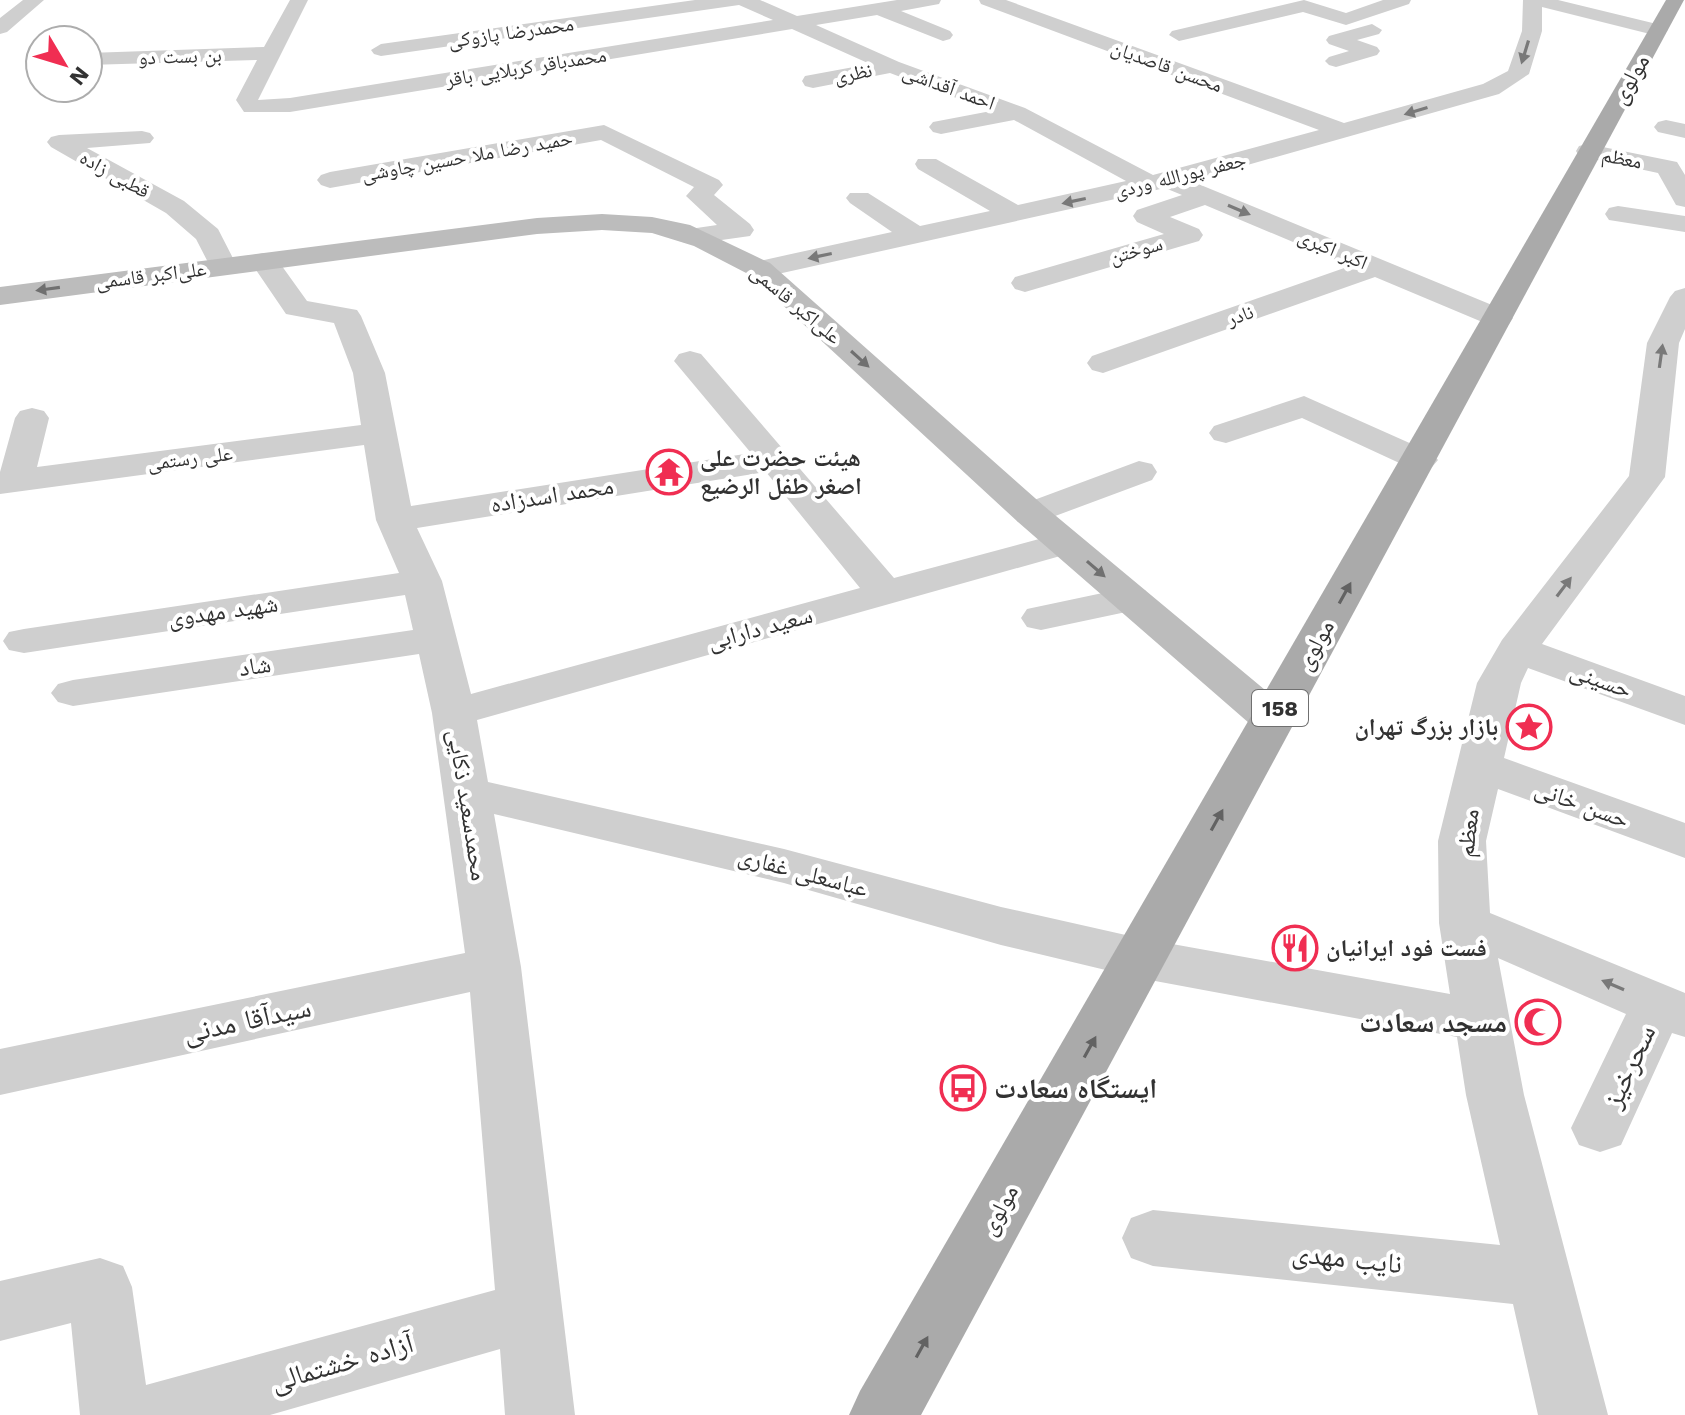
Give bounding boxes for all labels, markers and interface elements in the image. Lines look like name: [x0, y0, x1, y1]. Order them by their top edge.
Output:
street label: محمدرضا پازوکی: [447, 11, 575, 53]
north arrow: [24, 24, 104, 104]
street label: محسن قاصدیان: [1108, 35, 1226, 97]
one-way arrow: [1518, 41, 1531, 65]
street label: محمدباقر کربلایی باقر: [443, 42, 608, 92]
street label: بن بست دو: [138, 43, 222, 69]
street label: مولوی: [1605, 49, 1655, 109]
street label: نظری: [832, 58, 874, 88]
street label: احمد آقداشی: [900, 59, 998, 115]
text: N: [64, 62, 94, 90]
one-way arrow: [1404, 105, 1428, 118]
street label: حمید رضا ملا حسین چاوشی: [360, 126, 575, 186]
street label: معظم: [1599, 142, 1644, 176]
street label: قطبی زاده: [76, 145, 154, 203]
street label: جعفر پورالله وردی: [1112, 147, 1249, 203]
one-way arrow: [1061, 195, 1086, 208]
one-way arrow: [1227, 204, 1251, 217]
street label: اکبر اکبری: [1295, 224, 1371, 274]
street label: سوختن: [1107, 231, 1165, 269]
one-way arrow: [807, 250, 832, 263]
street label: علی‌اکبر قاسمی: [94, 256, 208, 294]
street label: علی‌اکبر قاسمی: [746, 259, 846, 349]
one-way arrow: [35, 283, 60, 296]
street label: نادر: [1223, 299, 1256, 331]
one-way arrow: [1655, 343, 1668, 368]
one-way arrow: [850, 349, 869, 367]
street label: علی رستمی: [146, 441, 234, 475]
place label: هیئت حضرت علی اصغر طفل الرضیع: [700, 444, 862, 502]
temple icon: هیئت حضرت علی اصغر طفل الرضیع: [645, 448, 693, 496]
street label: محمد اسدزاده: [489, 471, 615, 519]
one-way arrow: [1085, 560, 1105, 577]
one-way arrow: [1555, 577, 1571, 597]
one-way arrow: [1337, 582, 1351, 604]
street label: شهید مهدوی: [166, 589, 280, 633]
street label: سعید دارابی: [704, 601, 816, 655]
street label: مولوی: [1290, 615, 1340, 675]
street label: شاد: [237, 650, 273, 682]
street label: حسینی: [1566, 656, 1636, 704]
road number: 158: [1252, 690, 1308, 726]
place icon: بازار بزرگ تهران: [1505, 703, 1553, 751]
place label: بازار بزرگ تهران: [1354, 713, 1498, 741]
street label: محمدسعید ذکایی: [442, 727, 494, 883]
street label: حسن خانی: [1531, 774, 1633, 834]
street label: معظم: [1451, 807, 1487, 859]
one-way arrow: [1210, 809, 1224, 831]
street label: عباسعلی غفاری: [735, 841, 871, 903]
restaurant icon: فست فود ایرانیان: [1271, 924, 1319, 972]
place label: فست فود ایرانیان: [1326, 934, 1487, 962]
one-way arrow: [1602, 979, 1625, 992]
street label: سیدآقا مدنی: [180, 990, 314, 1051]
mosque icon: مسجد سعادت: [1514, 998, 1562, 1046]
place label: مسجد سعادت: [1359, 1006, 1507, 1039]
street label: سحرخیز: [1595, 1019, 1662, 1114]
one-way arrow: [1083, 1035, 1097, 1058]
bus stop icon: ایستگاه سعادت: [939, 1064, 987, 1112]
place label: ایستگاه سعادت: [994, 1072, 1157, 1105]
street label: مولوی: [974, 1180, 1024, 1240]
street label: نایب مهدی: [1290, 1236, 1404, 1280]
street label: آزاده خشتمالی: [267, 1326, 418, 1399]
one-way arrow: [915, 1336, 929, 1358]

